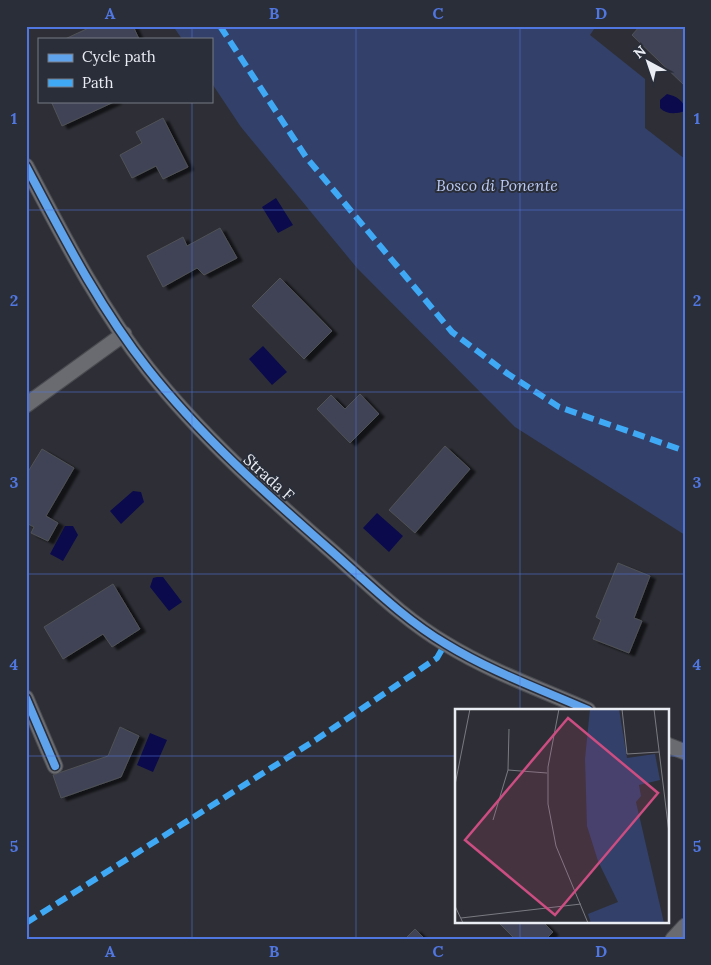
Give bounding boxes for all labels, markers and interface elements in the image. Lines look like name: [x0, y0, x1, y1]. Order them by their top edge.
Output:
text: A: [105, 3, 116, 23]
text: B: [269, 3, 280, 23]
text: C: [432, 3, 444, 23]
text: D: [595, 3, 607, 23]
legend: [38, 38, 212, 102]
north arrow: [624, 38, 674, 88]
text: N: [630, 42, 650, 62]
text: Cycle path: [82, 47, 156, 66]
text: Path: [82, 73, 113, 92]
text: 1: [11, 108, 17, 128]
text: 1: [694, 108, 700, 128]
park label: Bosco di Ponente: [436, 175, 558, 195]
text: 2: [10, 290, 18, 310]
text: 2: [693, 290, 701, 310]
street label: Strada F: [240, 449, 299, 505]
text: 3: [10, 472, 19, 492]
text: 3: [693, 472, 702, 492]
text: 4: [10, 654, 19, 674]
text: 4: [693, 654, 702, 674]
inset map: [455, 709, 668, 922]
text: 5: [10, 836, 19, 856]
text: 5: [693, 836, 702, 856]
text: A: [105, 941, 116, 961]
text: B: [269, 941, 280, 961]
text: C: [432, 941, 444, 961]
text: D: [595, 941, 607, 961]

